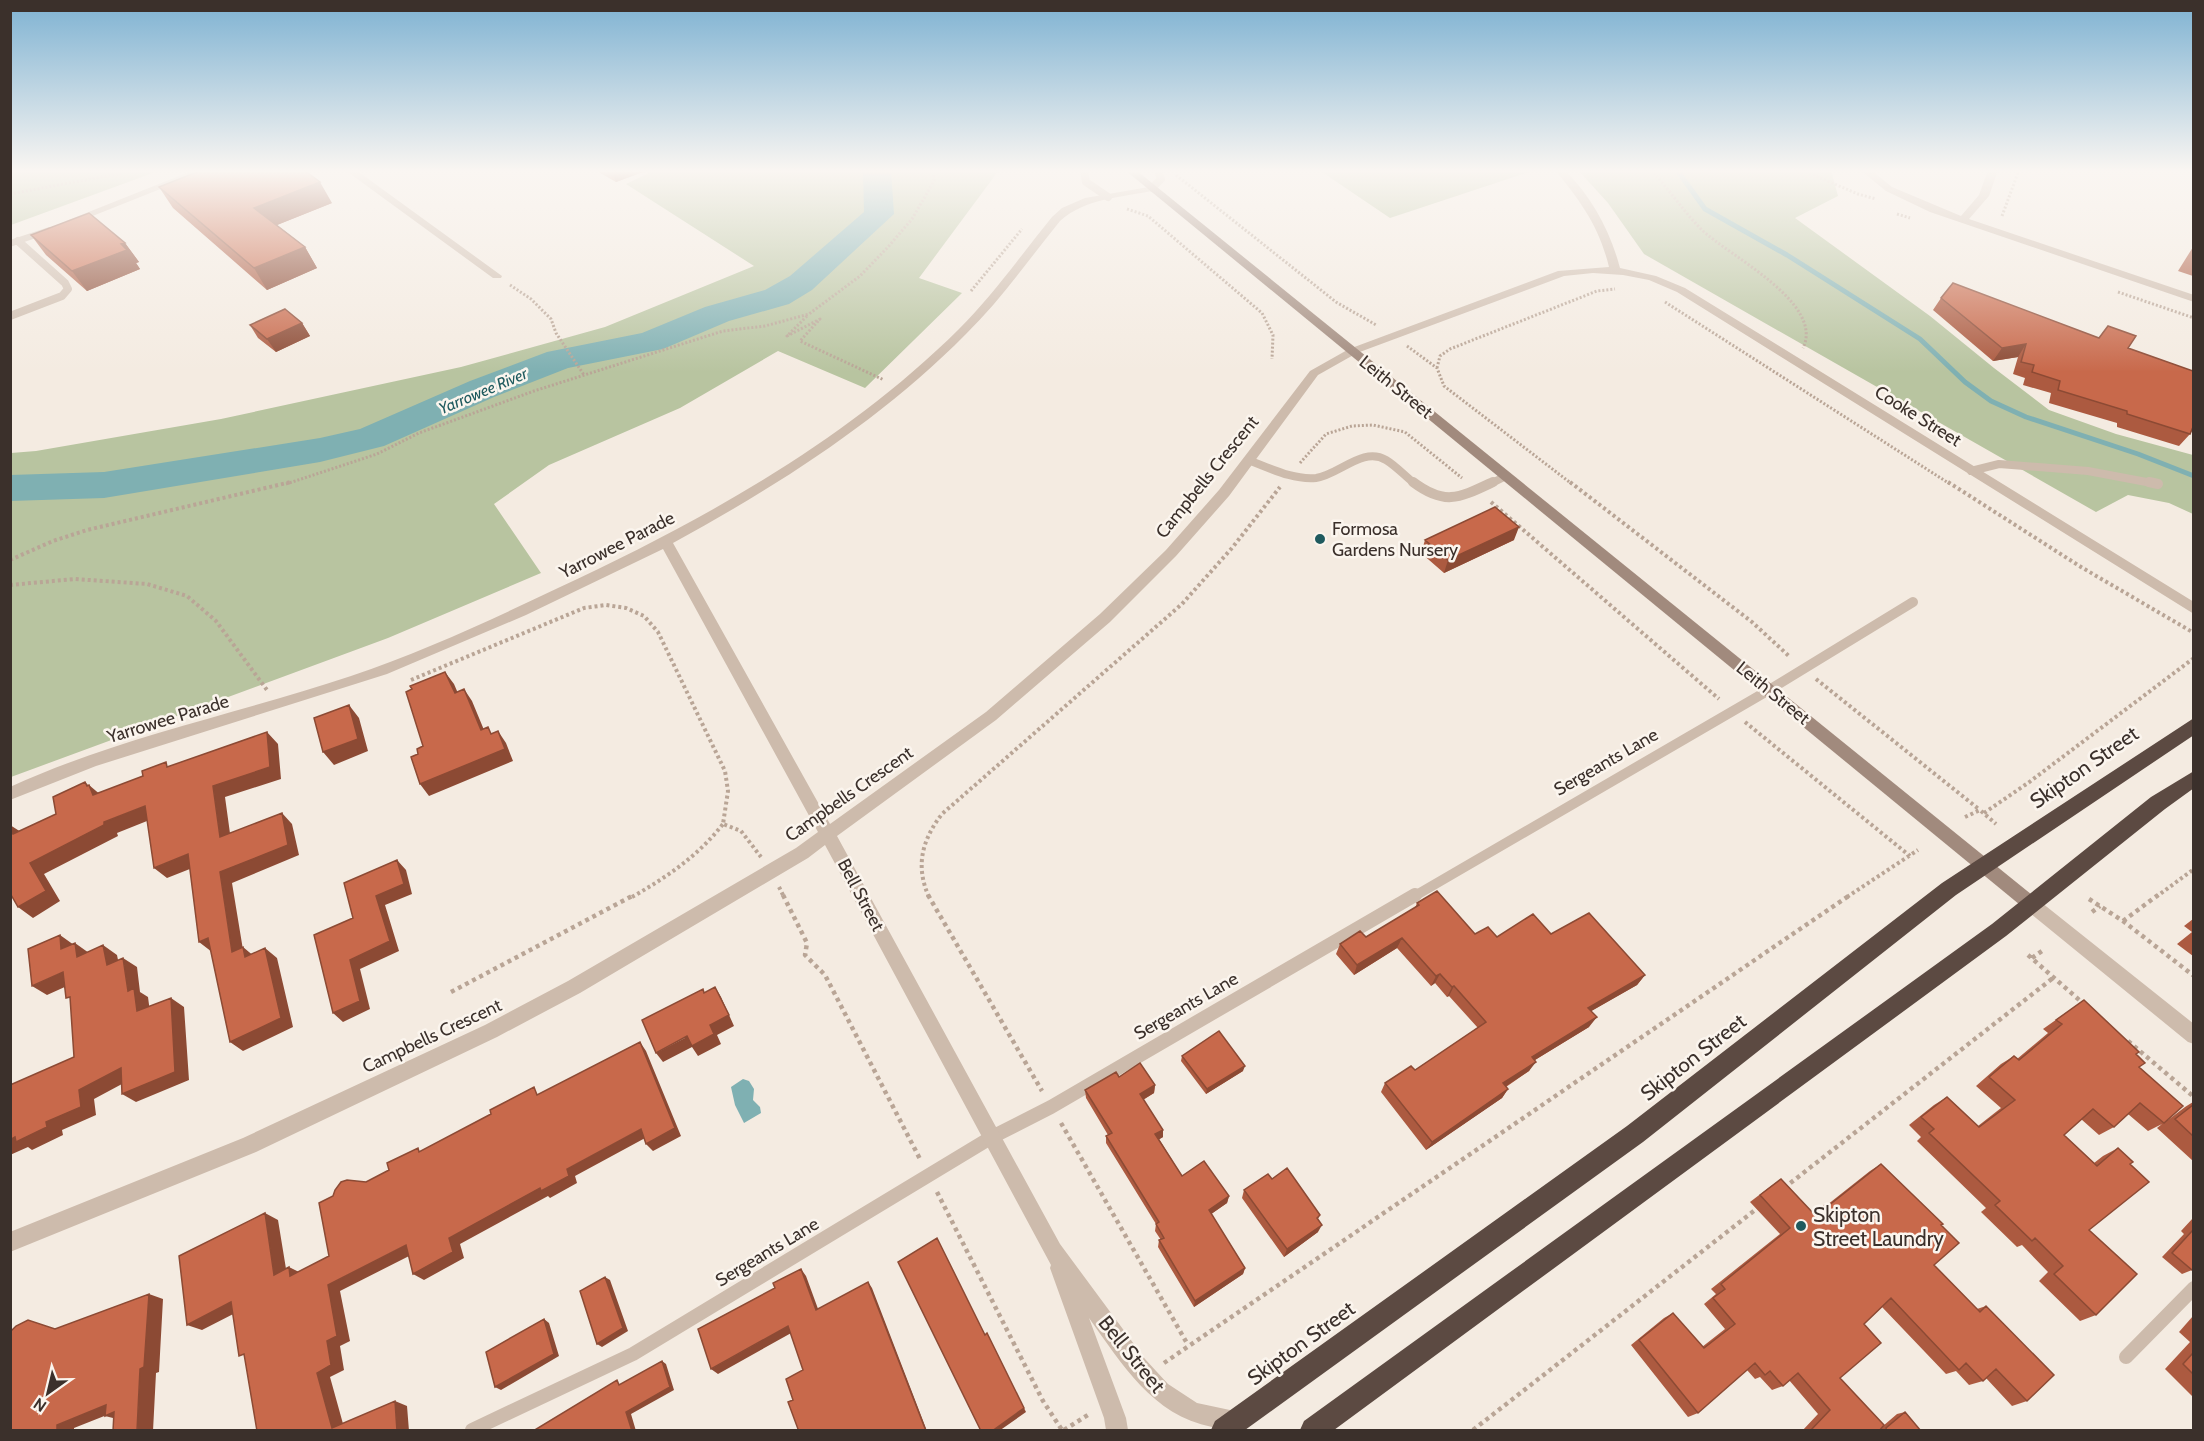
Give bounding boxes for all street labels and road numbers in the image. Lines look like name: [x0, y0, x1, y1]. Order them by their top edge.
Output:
street label: Leith Street: [1355, 351, 1437, 423]
street label: Cooke Street: [1871, 381, 1965, 451]
street label: Campbells Crescent: [1151, 411, 1263, 543]
street label: Yarrowee Parade: [555, 507, 678, 584]
street label: Leith Street: [1732, 657, 1814, 729]
street label: Yarrowee Parade: [104, 690, 232, 748]
street label: Skipton Street: [2025, 720, 2143, 814]
street label: Sergeants Lane: [1550, 723, 1662, 801]
street label: Campbells Crescent: [781, 742, 917, 846]
street label: Bell Street: [833, 855, 889, 935]
street label: Sergeants Lane: [1130, 967, 1242, 1045]
street label: Campbells Crescent: [359, 994, 505, 1078]
street label: Skipton Street: [1635, 1008, 1751, 1106]
street label: Sergeants Lane: [711, 1213, 823, 1291]
street label: Skipton Street: [1242, 1296, 1360, 1390]
street label: Bell Street: [1093, 1310, 1171, 1398]

